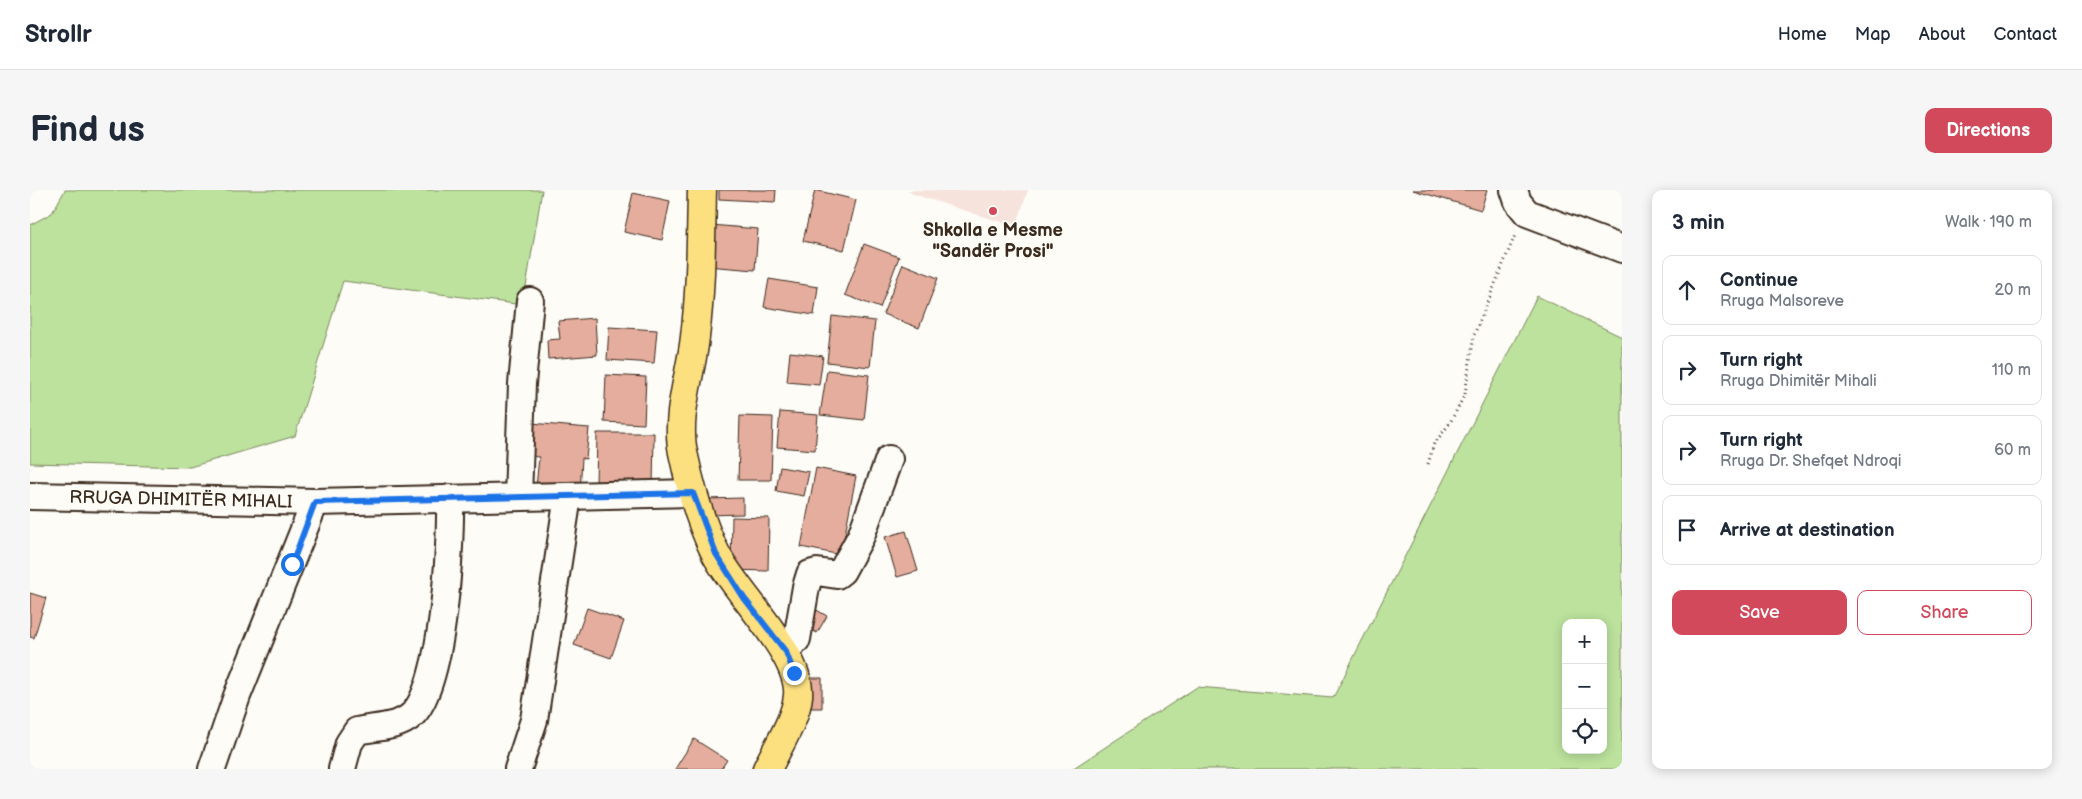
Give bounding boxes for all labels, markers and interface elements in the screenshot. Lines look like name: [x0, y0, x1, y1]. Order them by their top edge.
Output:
text: Strollr: [25, 20, 92, 49]
text: Home: [1778, 24, 1827, 45]
text: Map: [1855, 24, 1891, 45]
text: About: [1919, 24, 1966, 45]
text: Contact: [1994, 24, 2057, 45]
button: Directions: [1925, 108, 2052, 153]
text: Find us: [30, 109, 145, 152]
marker: Shkolla e Mesme "Sandër Prosi": [987, 205, 999, 217]
text: 3 min: [1672, 210, 1725, 235]
text: Walk · 190 m: [1945, 213, 2032, 232]
place label: Shkolla e Mesme "Sandër Prosi": [923, 220, 1063, 262]
text: Continue: [1720, 269, 1798, 292]
icon: ahead: [1673, 276, 1701, 304]
text: 20 m: [1995, 281, 2031, 300]
text: Rruga Malsoreve: [1720, 292, 1844, 311]
text: Turn right: [1720, 349, 1803, 372]
icon: right: [1673, 356, 1701, 384]
text: 110 m: [1992, 361, 2031, 380]
text: Rruga Dhimitër Mihali: [1720, 372, 1877, 391]
text: Turn right: [1720, 429, 1803, 452]
icon: right: [1673, 436, 1701, 464]
text: 60 m: [1994, 441, 2031, 460]
text: Rruga Dr. Shefqet Ndroqi: [1720, 452, 1902, 471]
street label: RRUGA DHIMITËR MIHALI: [69, 487, 293, 513]
icon: arrive: [1673, 516, 1701, 544]
text: Arrive at destination: [1720, 519, 1895, 542]
route start: [281, 553, 304, 576]
button: Save: [1672, 590, 1847, 635]
button: Share: [1857, 590, 2032, 635]
map controls: [1562, 619, 1607, 754]
button: +: [1562, 619, 1607, 664]
route end: [783, 662, 806, 685]
button: −: [1562, 664, 1607, 709]
button: locate: [1562, 709, 1607, 754]

